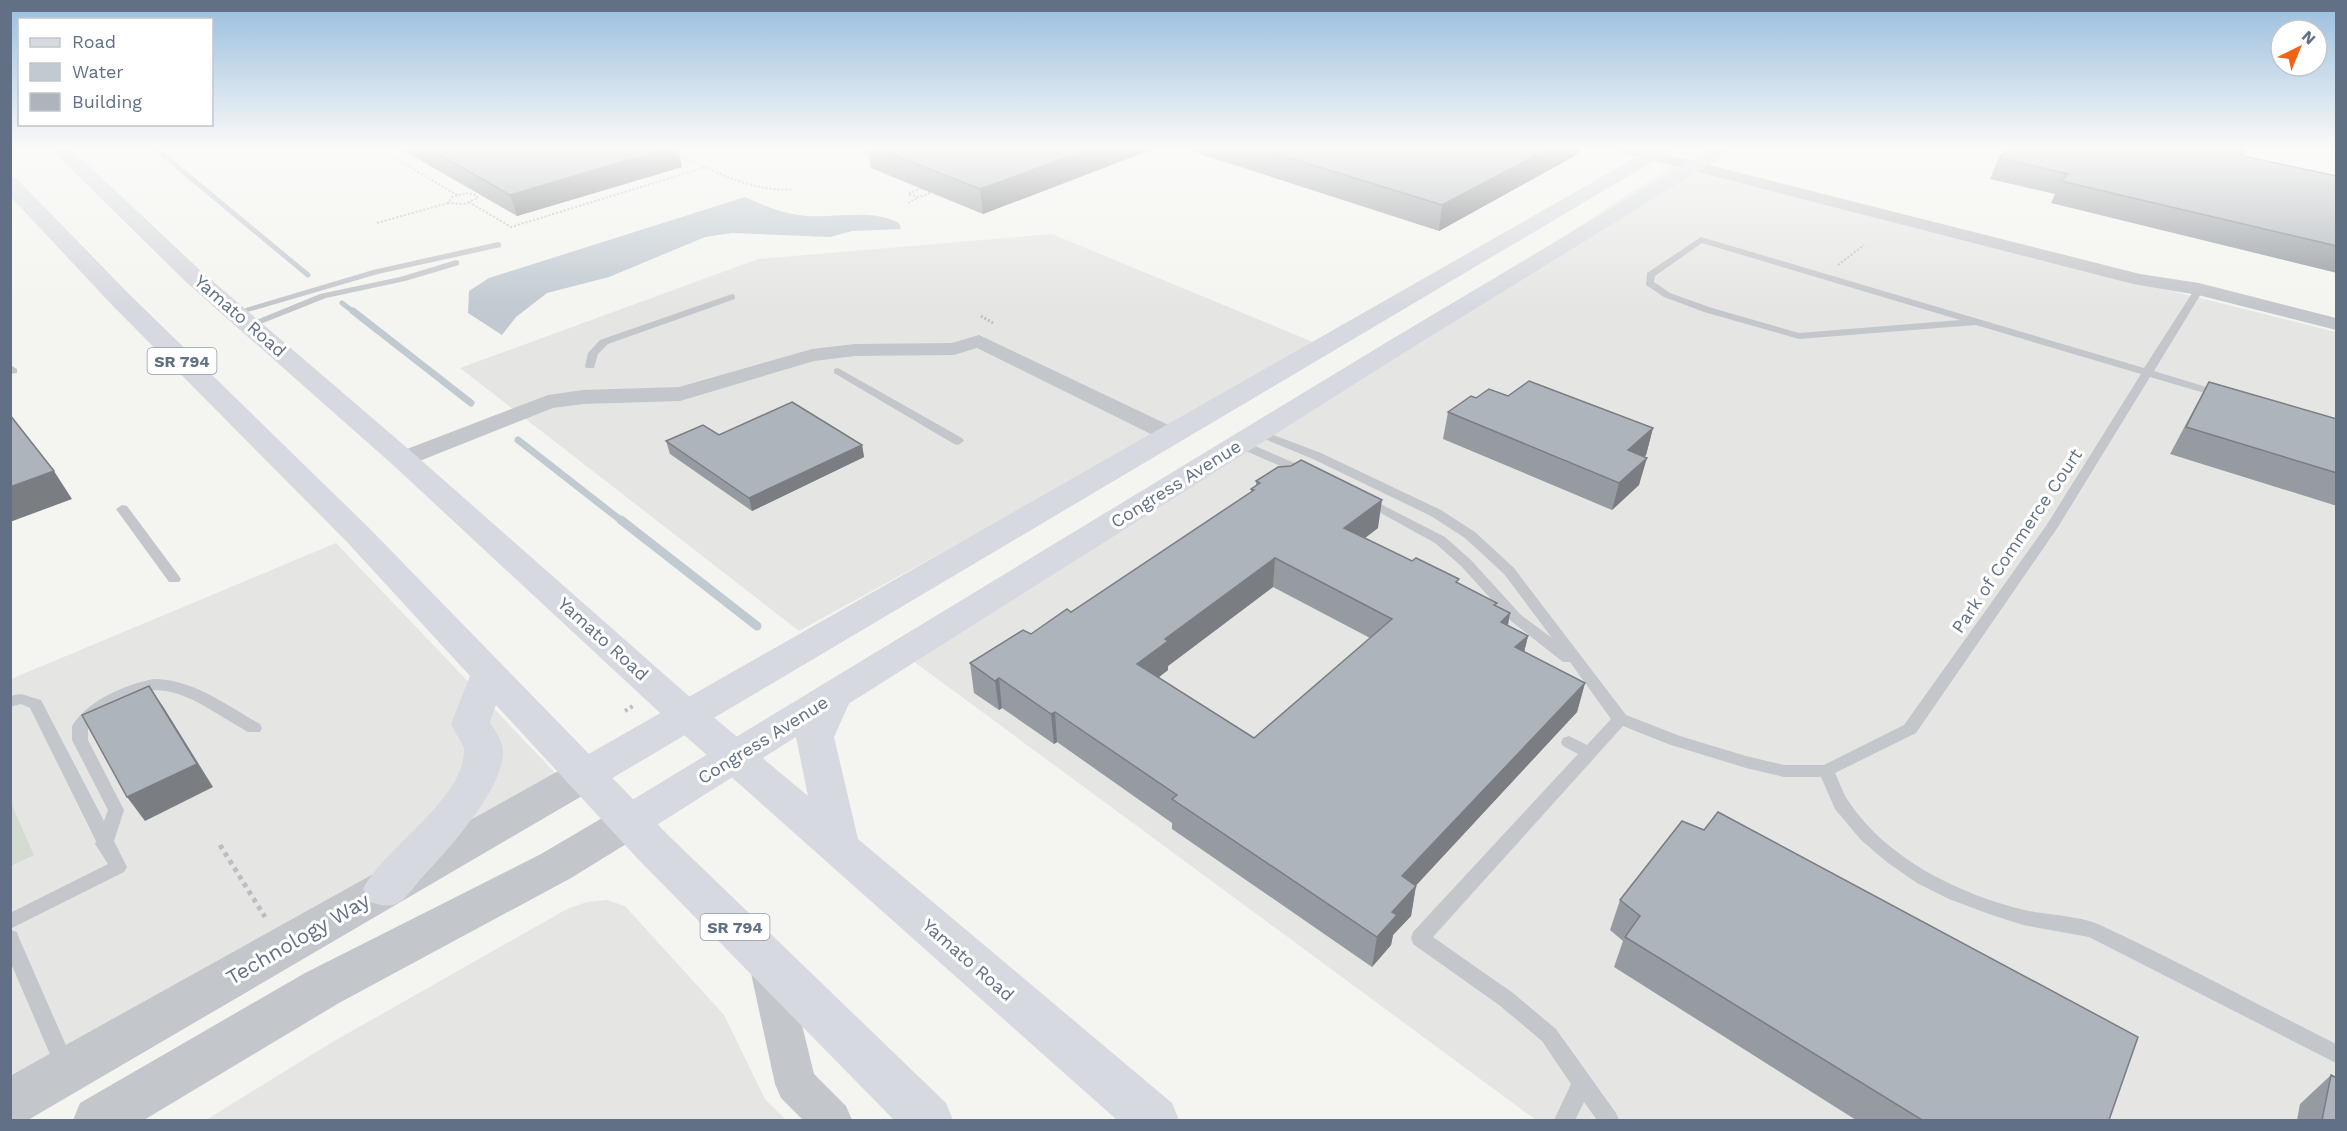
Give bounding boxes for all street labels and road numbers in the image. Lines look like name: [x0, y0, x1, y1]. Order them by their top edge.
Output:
street label: Yamato Road: [190, 270, 290, 361]
road number: SR 794: [148, 348, 216, 374]
street label: Congress Avenue: [1107, 435, 1245, 532]
street label: Park of Commerce Court: [1947, 444, 2086, 637]
street label: Yamato Road: [554, 593, 653, 685]
street label: Congress Avenue: [694, 691, 832, 788]
street label: Technology Way: [222, 887, 374, 990]
road number: SR 794: [700, 914, 770, 940]
street label: Yamato Road: [918, 914, 1018, 1005]

